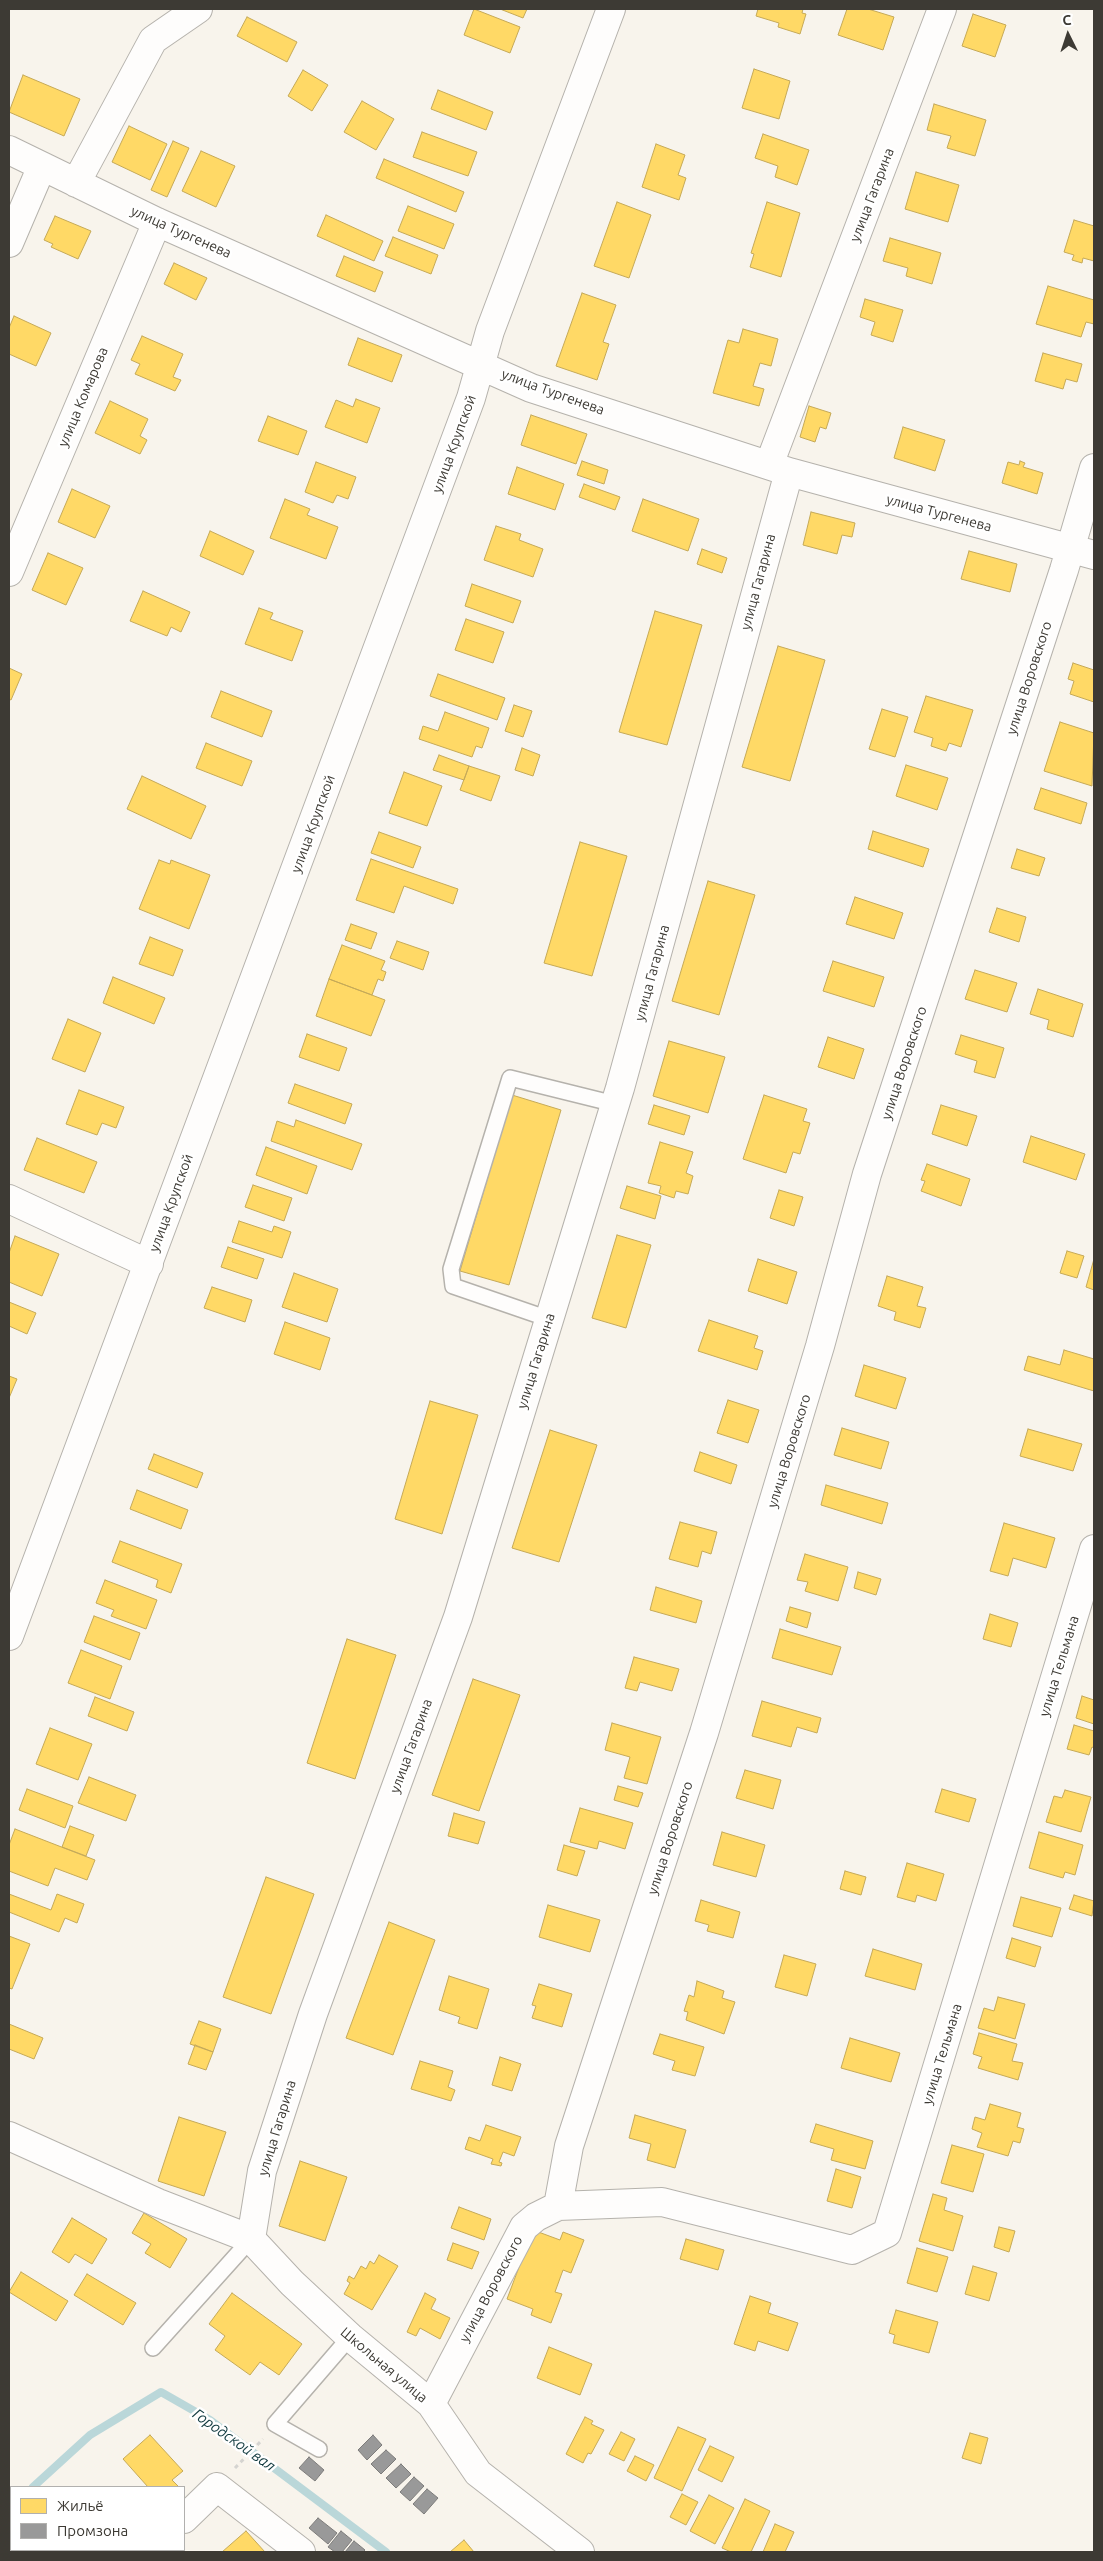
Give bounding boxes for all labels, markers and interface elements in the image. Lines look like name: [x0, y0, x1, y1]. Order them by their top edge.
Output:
north arrow: [1043, 10, 1093, 60]
text: С: [1062, 12, 1072, 28]
street label: улица Гагарина: [846, 146, 898, 244]
street label: улица Тургенева: [128, 202, 234, 262]
street label: улица Комарова: [54, 345, 112, 449]
street label: улица Тургенева: [499, 366, 607, 418]
street label: улица Крупской: [429, 393, 479, 495]
street label: улица Тургенева: [885, 491, 993, 535]
street label: улица Гагарина: [737, 532, 779, 632]
street label: улица Воровского: [1003, 619, 1055, 737]
street label: улица Крупской: [288, 773, 338, 875]
street label: улица Гагарина: [631, 923, 673, 1023]
street label: улица Воровского: [878, 1004, 930, 1122]
street label: улица Крупской: [146, 1152, 196, 1254]
street label: улица Гагарина: [513, 1311, 559, 1411]
street label: улица Воровского: [764, 1392, 814, 1510]
street label: улица Тельмана: [1036, 1614, 1082, 1718]
street label: улица Гагарина: [386, 1697, 436, 1795]
street label: улица Воровского: [644, 1779, 696, 1897]
street label: улица Тельмана: [919, 2002, 965, 2106]
street label: улица Гагарина: [254, 2078, 300, 2178]
street label: улица Воровского: [456, 2233, 526, 2345]
street label: Школьная улица: [337, 2324, 431, 2406]
water label: Городской вал: [189, 2405, 279, 2475]
legend: [10, 2486, 185, 2551]
text: Жильё: [57, 2497, 104, 2514]
text: Промзона: [57, 2522, 128, 2539]

